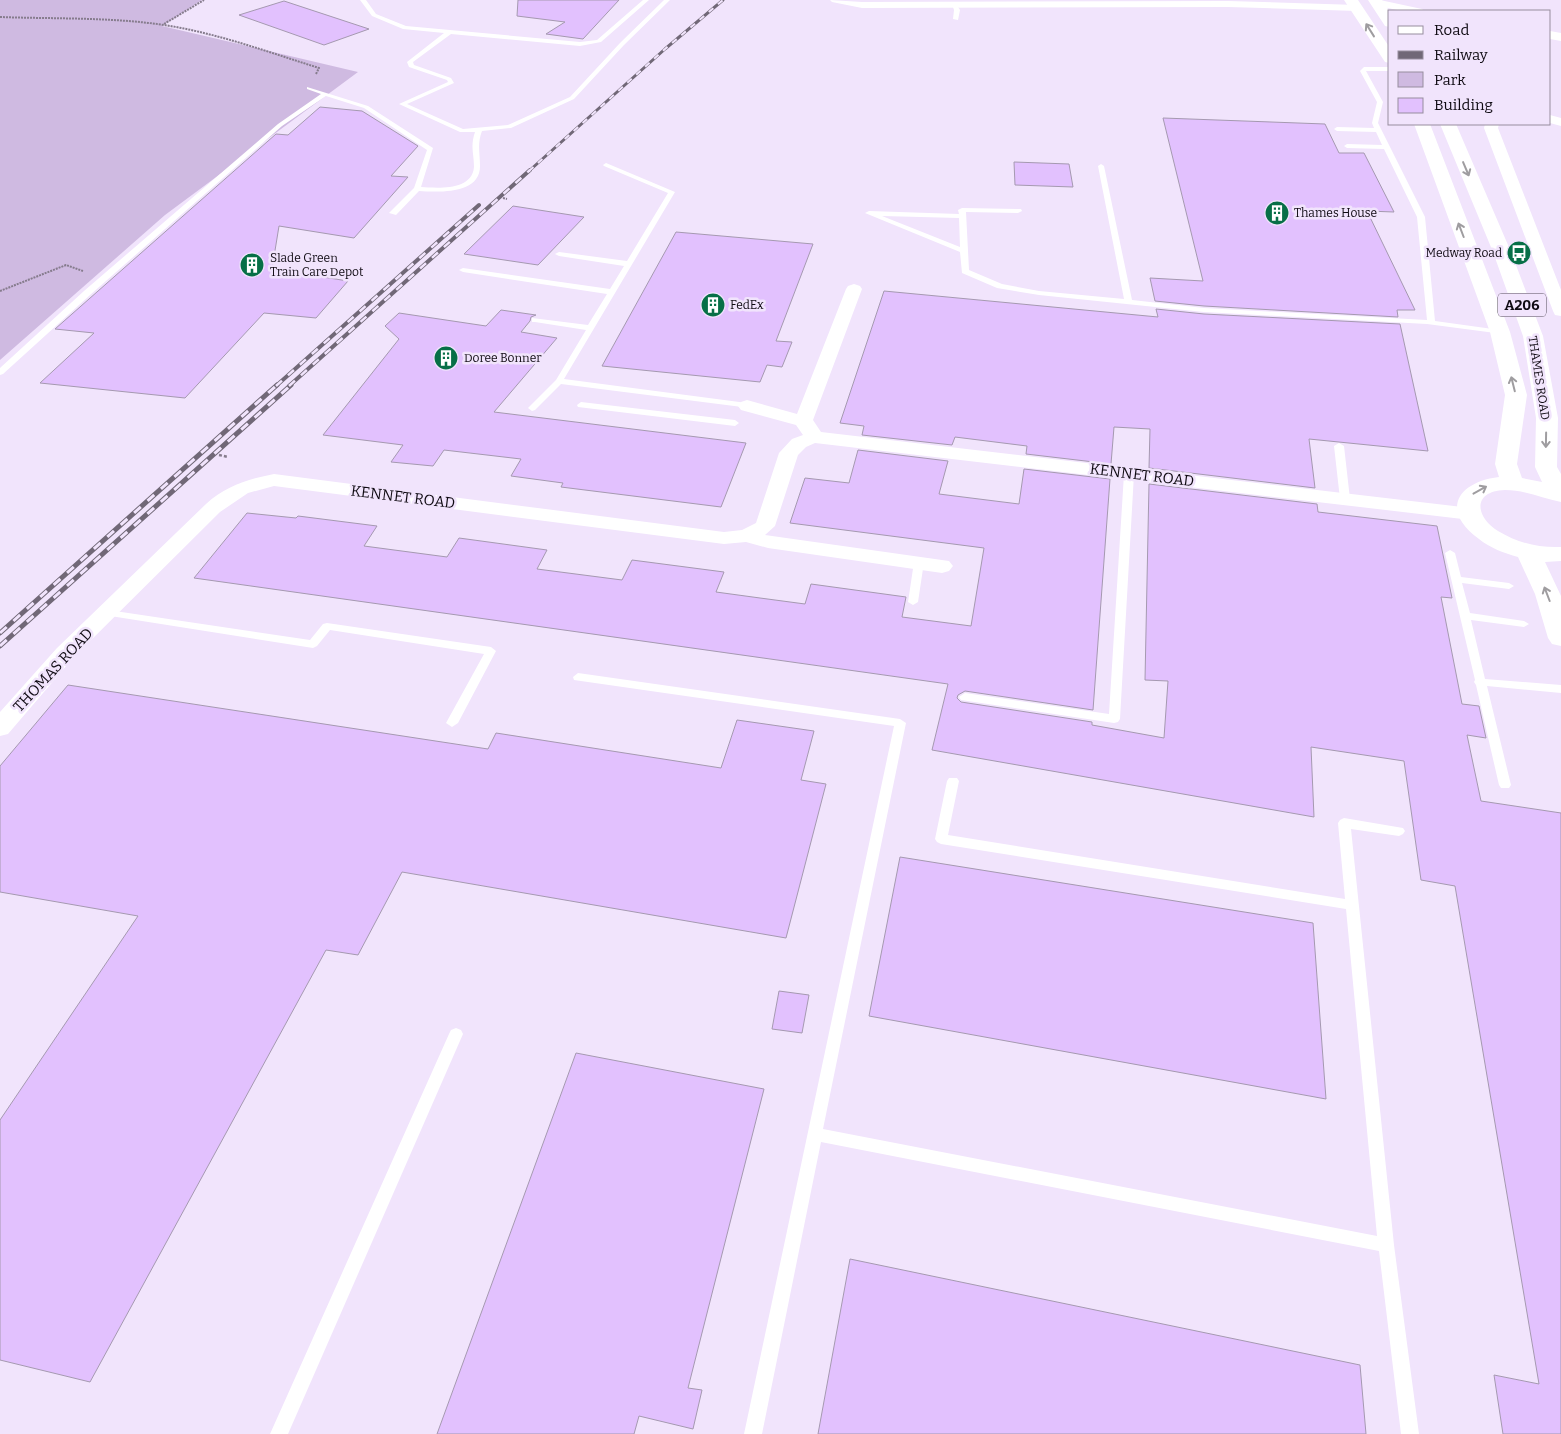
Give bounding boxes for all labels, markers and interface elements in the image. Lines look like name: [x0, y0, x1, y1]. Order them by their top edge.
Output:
legend: [1388, 10, 1551, 125]
text: Road: [1434, 21, 1469, 39]
one-way arrow: [1365, 23, 1375, 37]
text: Railway: [1434, 46, 1488, 64]
text: Park: [1434, 71, 1466, 89]
text: Building: [1434, 96, 1493, 114]
one-way arrow: [1462, 161, 1472, 176]
building icon: Thames House: [1264, 200, 1290, 226]
place label: Thames House: [1294, 206, 1377, 220]
one-way arrow: [1456, 223, 1465, 239]
bus stop icon: Medway Road: [1506, 240, 1532, 266]
place label: Medway Road: [1426, 246, 1502, 260]
place label: Slade Green Train Care Depot: [270, 251, 364, 279]
building icon: Slade Green Train Care Depot: [239, 252, 265, 278]
building icon: FedEx: [700, 292, 726, 318]
road number: A206: [1498, 294, 1546, 316]
place label: FedEx: [730, 298, 764, 312]
street label: THAMES ROAD: [1525, 335, 1553, 421]
building icon: Doree Bonner: [433, 345, 459, 371]
place label: Doree Bonner: [464, 351, 542, 365]
one-way arrow: [1508, 376, 1518, 392]
one-way arrow: [1541, 431, 1551, 447]
street label: KENNET ROAD: [1089, 460, 1195, 490]
street label: KENNET ROAD: [350, 482, 456, 512]
one-way arrow: [1473, 485, 1487, 495]
one-way arrow: [1542, 587, 1551, 602]
street label: THOMAS ROAD: [10, 624, 96, 716]

